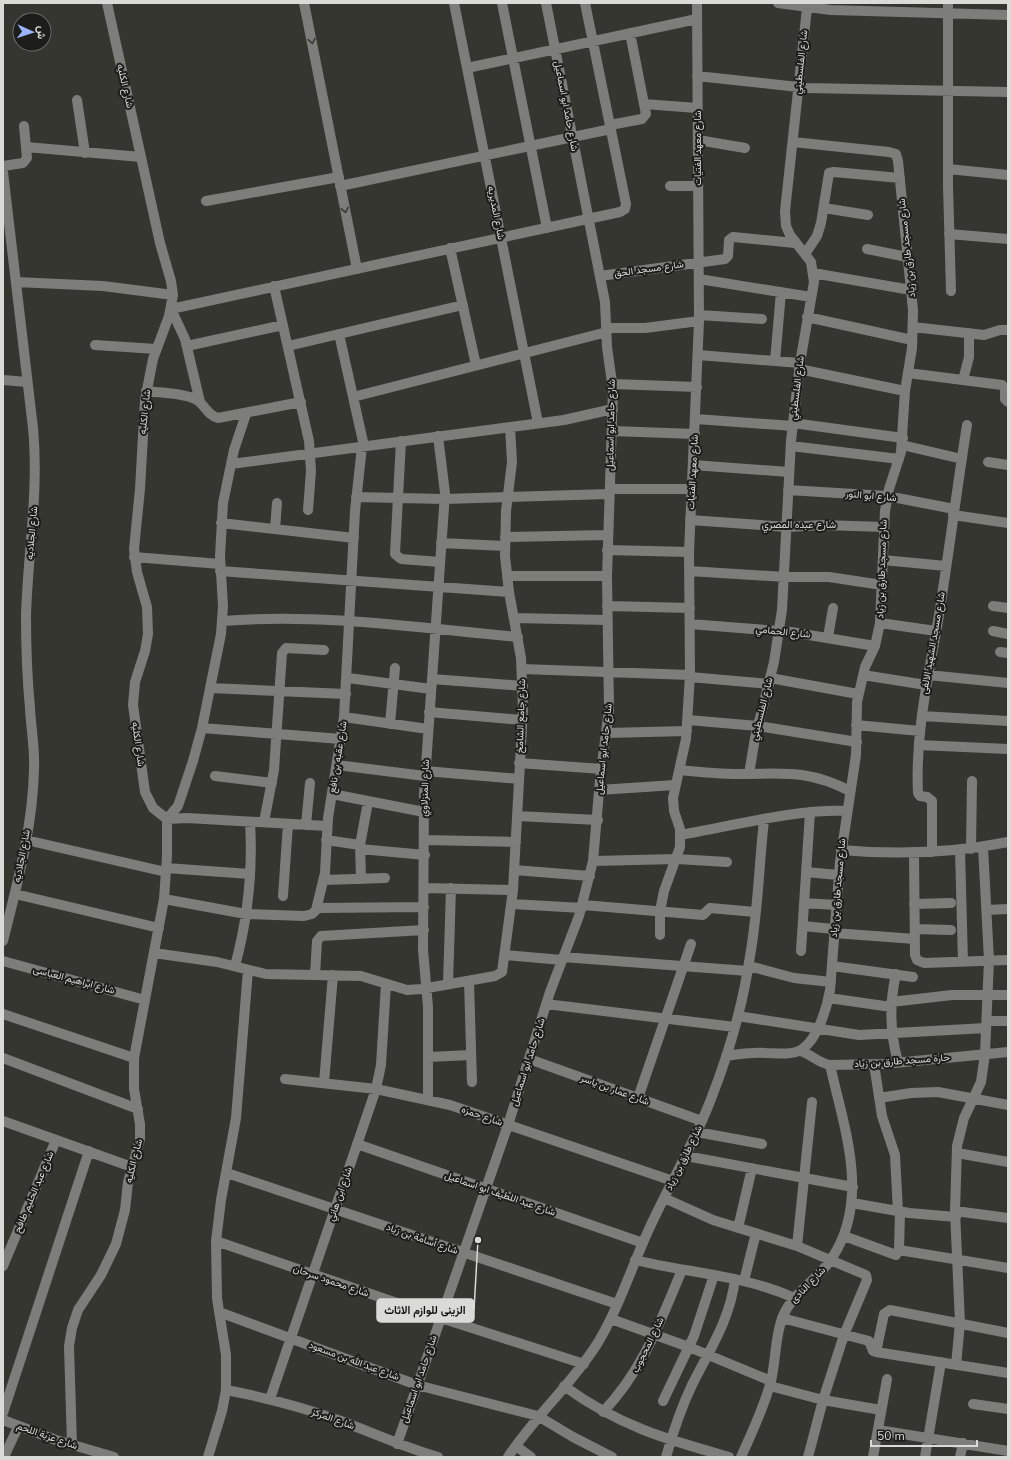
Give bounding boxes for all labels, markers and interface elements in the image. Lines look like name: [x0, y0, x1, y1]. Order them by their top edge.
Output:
north arrow: [12, 12, 52, 52]
text: ش: [34, 26, 49, 39]
street label: شارع الفلسطيني: [791, 29, 812, 95]
one-way arrow: [307, 38, 315, 44]
street label: شارع حامد ابو اسماعيل: [550, 60, 582, 153]
street label: شارع الكليه: [113, 63, 137, 110]
street label: شارع معهد الفتيات: [691, 110, 705, 186]
street label: شارع المديريه: [484, 185, 508, 241]
street label: شارع مسجد طارق بن زياد: [895, 198, 919, 298]
one-way arrow: [341, 207, 349, 213]
street label: شارع مسجد الحق: [613, 257, 685, 281]
street label: شارع الفلسطيني: [786, 355, 809, 421]
street label: شارع حامد ابو اسماعيل: [603, 379, 619, 471]
street label: شارع الكليه: [136, 389, 154, 435]
street label: شارع معهد الفتيات: [684, 434, 702, 510]
street label: شارع ابو النور: [844, 487, 897, 505]
street label: شارع الجلاديه: [23, 505, 41, 560]
street label: شارع عبده المصري: [762, 518, 836, 533]
street label: شارع مسجد طارق بن زياد: [873, 519, 891, 619]
street label: شارع مسجد الشهيد الالفى: [917, 591, 949, 695]
street label: شارع الحمامي: [755, 622, 811, 643]
street label: شارع الفلسطيني: [747, 676, 778, 742]
street label: شارع جامع الشامخ: [513, 678, 529, 753]
street label: شارع حامد ابو اسماعيل: [592, 702, 616, 795]
street label: شارع عقبه بن نافع: [325, 720, 351, 794]
street label: شارع الكليه: [128, 721, 148, 767]
street label: شارع المنزلاوي: [417, 759, 434, 817]
street label: شارع الجلاديه: [10, 828, 34, 884]
street label: شارع مسجد طارق بن زياد: [827, 838, 849, 938]
street label: شارع ابراهيم العباسى: [31, 962, 117, 998]
street label: شارع حامد ابو اسماعيل: [507, 1016, 549, 1108]
street label: حارة مسجد طارق بن زياد: [854, 1051, 951, 1071]
street label: شارع عمار بن ياسر: [578, 1071, 652, 1109]
street label: شارع حمزه: [459, 1102, 505, 1130]
street label: شارع طارق بن زياد: [662, 1123, 706, 1193]
street label: شارع الكليه: [122, 1137, 146, 1185]
street label: شارع عبد الحليم طافح: [10, 1149, 58, 1235]
street label: شارع ابن هاني: [324, 1165, 357, 1223]
street label: شارع عبد اللطيف ابو اسماعيل: [443, 1168, 558, 1220]
street label: شارع أسامة بن زياد: [384, 1220, 460, 1258]
street label: شارع محمود سرحان: [291, 1261, 371, 1301]
street label: شارع النادى: [787, 1264, 829, 1306]
callout: الزينى للوازم الاثاث: [377, 1299, 474, 1322]
text: الزينى للوازم الاثاث: [384, 1303, 466, 1318]
street label: شارع المحجوب: [628, 1315, 668, 1375]
street label: شارع حامد ابو اسماعيل: [397, 1333, 441, 1425]
street label: شارع عبد الله بن مسعود: [307, 1338, 402, 1384]
street label: شارع المركز: [309, 1404, 357, 1433]
street label: شارع عزبة اللحم: [15, 1419, 80, 1453]
scale bar: [871, 1422, 977, 1448]
text: 50 m: [877, 1428, 905, 1444]

